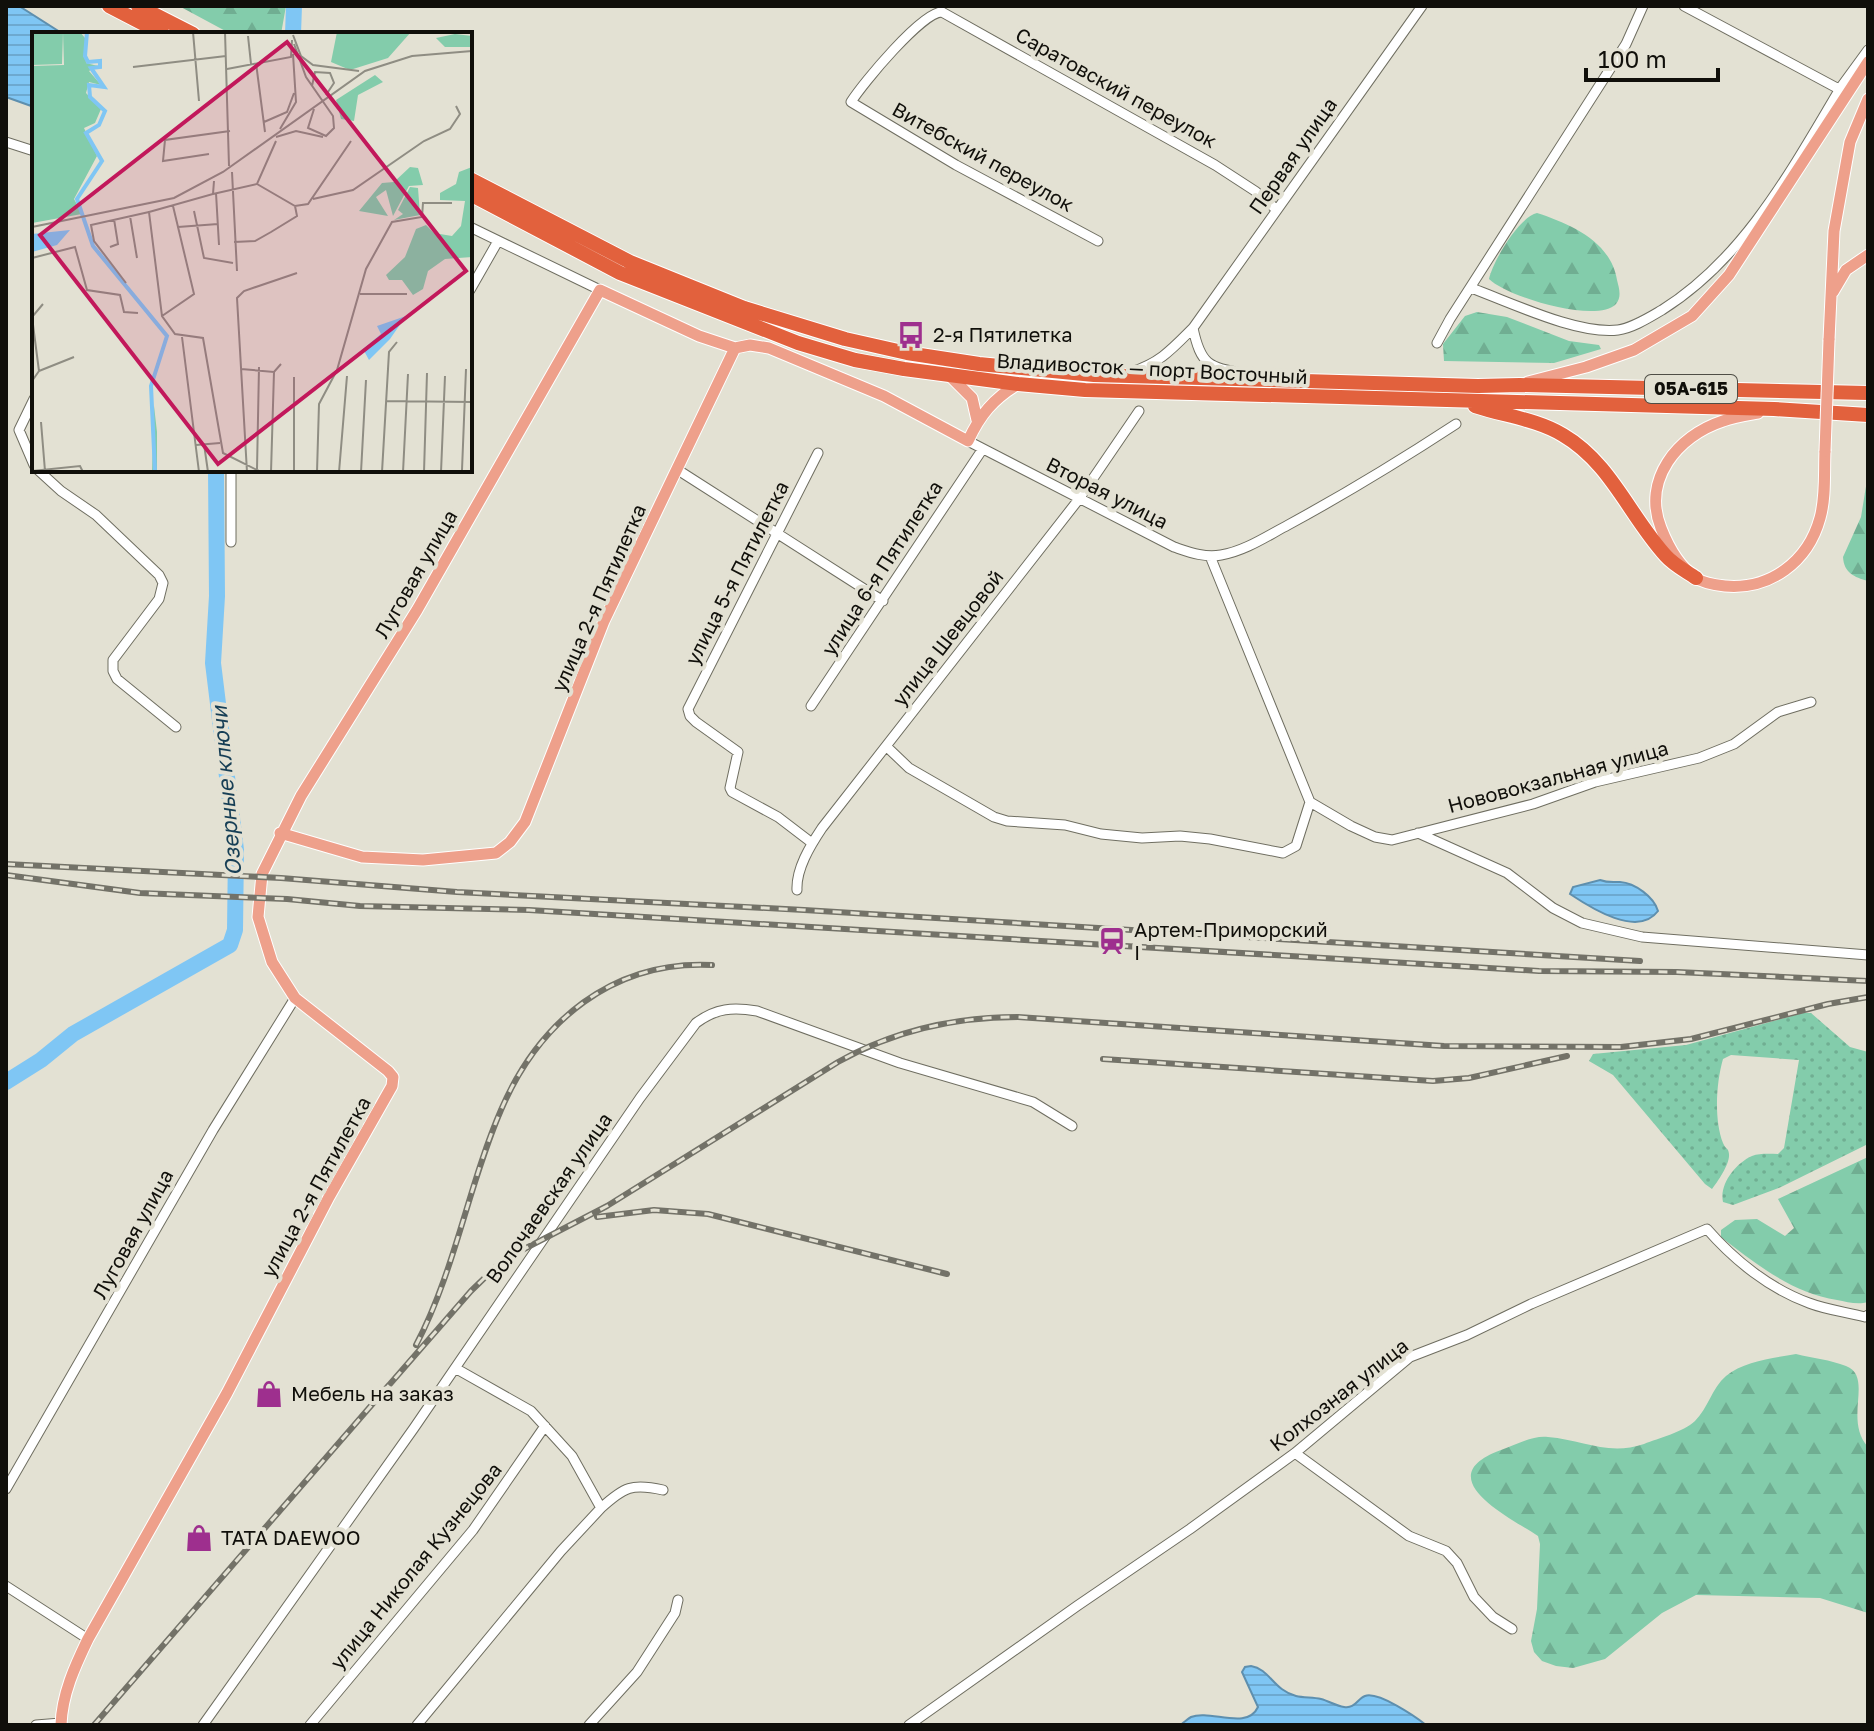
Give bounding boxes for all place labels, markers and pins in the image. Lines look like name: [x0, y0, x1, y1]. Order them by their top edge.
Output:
bus stop icon: 2-я Пятилетка: [896, 320, 926, 350]
place label: 2-я Пятилетка: [933, 322, 1073, 346]
place label: Артем-Приморский I: [1134, 917, 1328, 964]
station icon: Артем-Приморский I: [1097, 926, 1127, 956]
shop icon: Мебель на заказ: [254, 1379, 284, 1409]
place label: Мебель на заказ: [291, 1381, 454, 1405]
shop icon: TATA DAEWOO: [184, 1523, 214, 1553]
place label: TATA DAEWOO: [221, 1525, 361, 1549]

